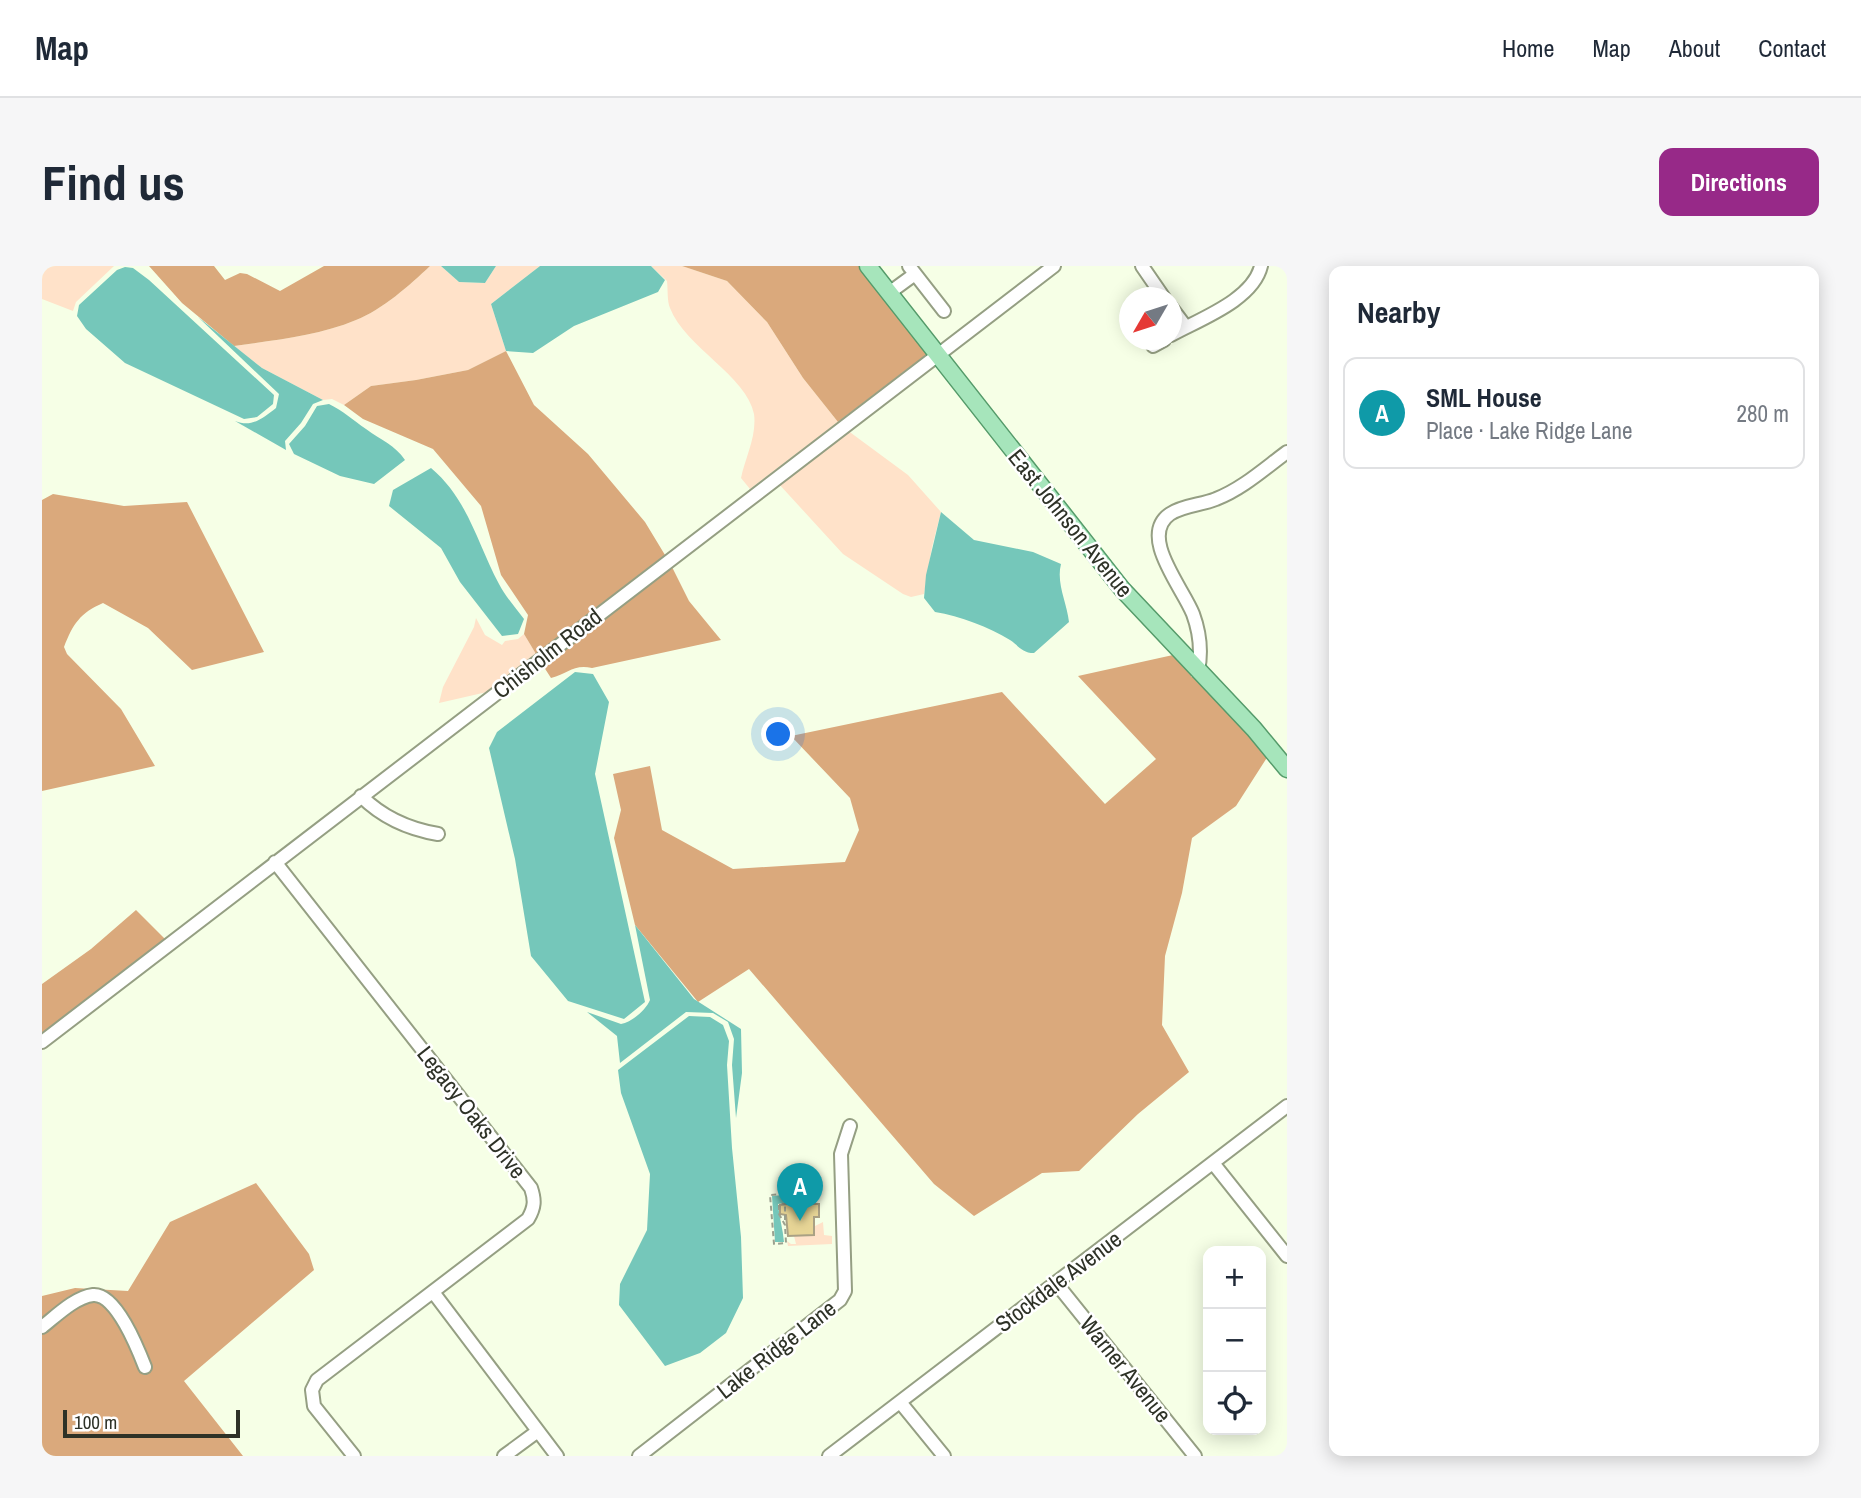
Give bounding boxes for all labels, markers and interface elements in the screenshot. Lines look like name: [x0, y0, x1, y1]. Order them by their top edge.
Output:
text: Map: [35, 26, 89, 70]
text: Home: [1502, 32, 1554, 64]
text: Map: [1592, 32, 1631, 64]
text: About: [1669, 32, 1720, 64]
text: Contact: [1758, 32, 1826, 64]
button: Directions: [1659, 148, 1819, 216]
text: Find us: [42, 149, 185, 215]
north arrow: [1119, 287, 1182, 350]
text: Nearby: [1357, 292, 1440, 332]
text: SML House: [1426, 380, 1542, 415]
text: A: [1375, 398, 1389, 429]
text: 280 m: [1737, 398, 1789, 429]
text: Place · Lake Ridge Lane: [1426, 415, 1633, 446]
street label: East Johnson Avenue: [1002, 442, 1140, 604]
street label: Chisholm Road: [486, 601, 608, 705]
your location: [761, 717, 795, 751]
street label: Legacy Oaks Drive: [410, 1039, 534, 1185]
pin: A: [777, 1163, 823, 1221]
street label: Stockdale Avenue: [988, 1223, 1128, 1339]
map controls: [1203, 1246, 1266, 1435]
button: +: [1203, 1246, 1266, 1309]
street label: Lake Ridge Lane: [710, 1293, 842, 1405]
street label: Warner Avenue: [1073, 1309, 1179, 1429]
button: −: [1203, 1309, 1266, 1372]
button: locate: [1203, 1372, 1266, 1435]
scale bar: [63, 1407, 240, 1439]
text: 100 m: [74, 1409, 117, 1435]

